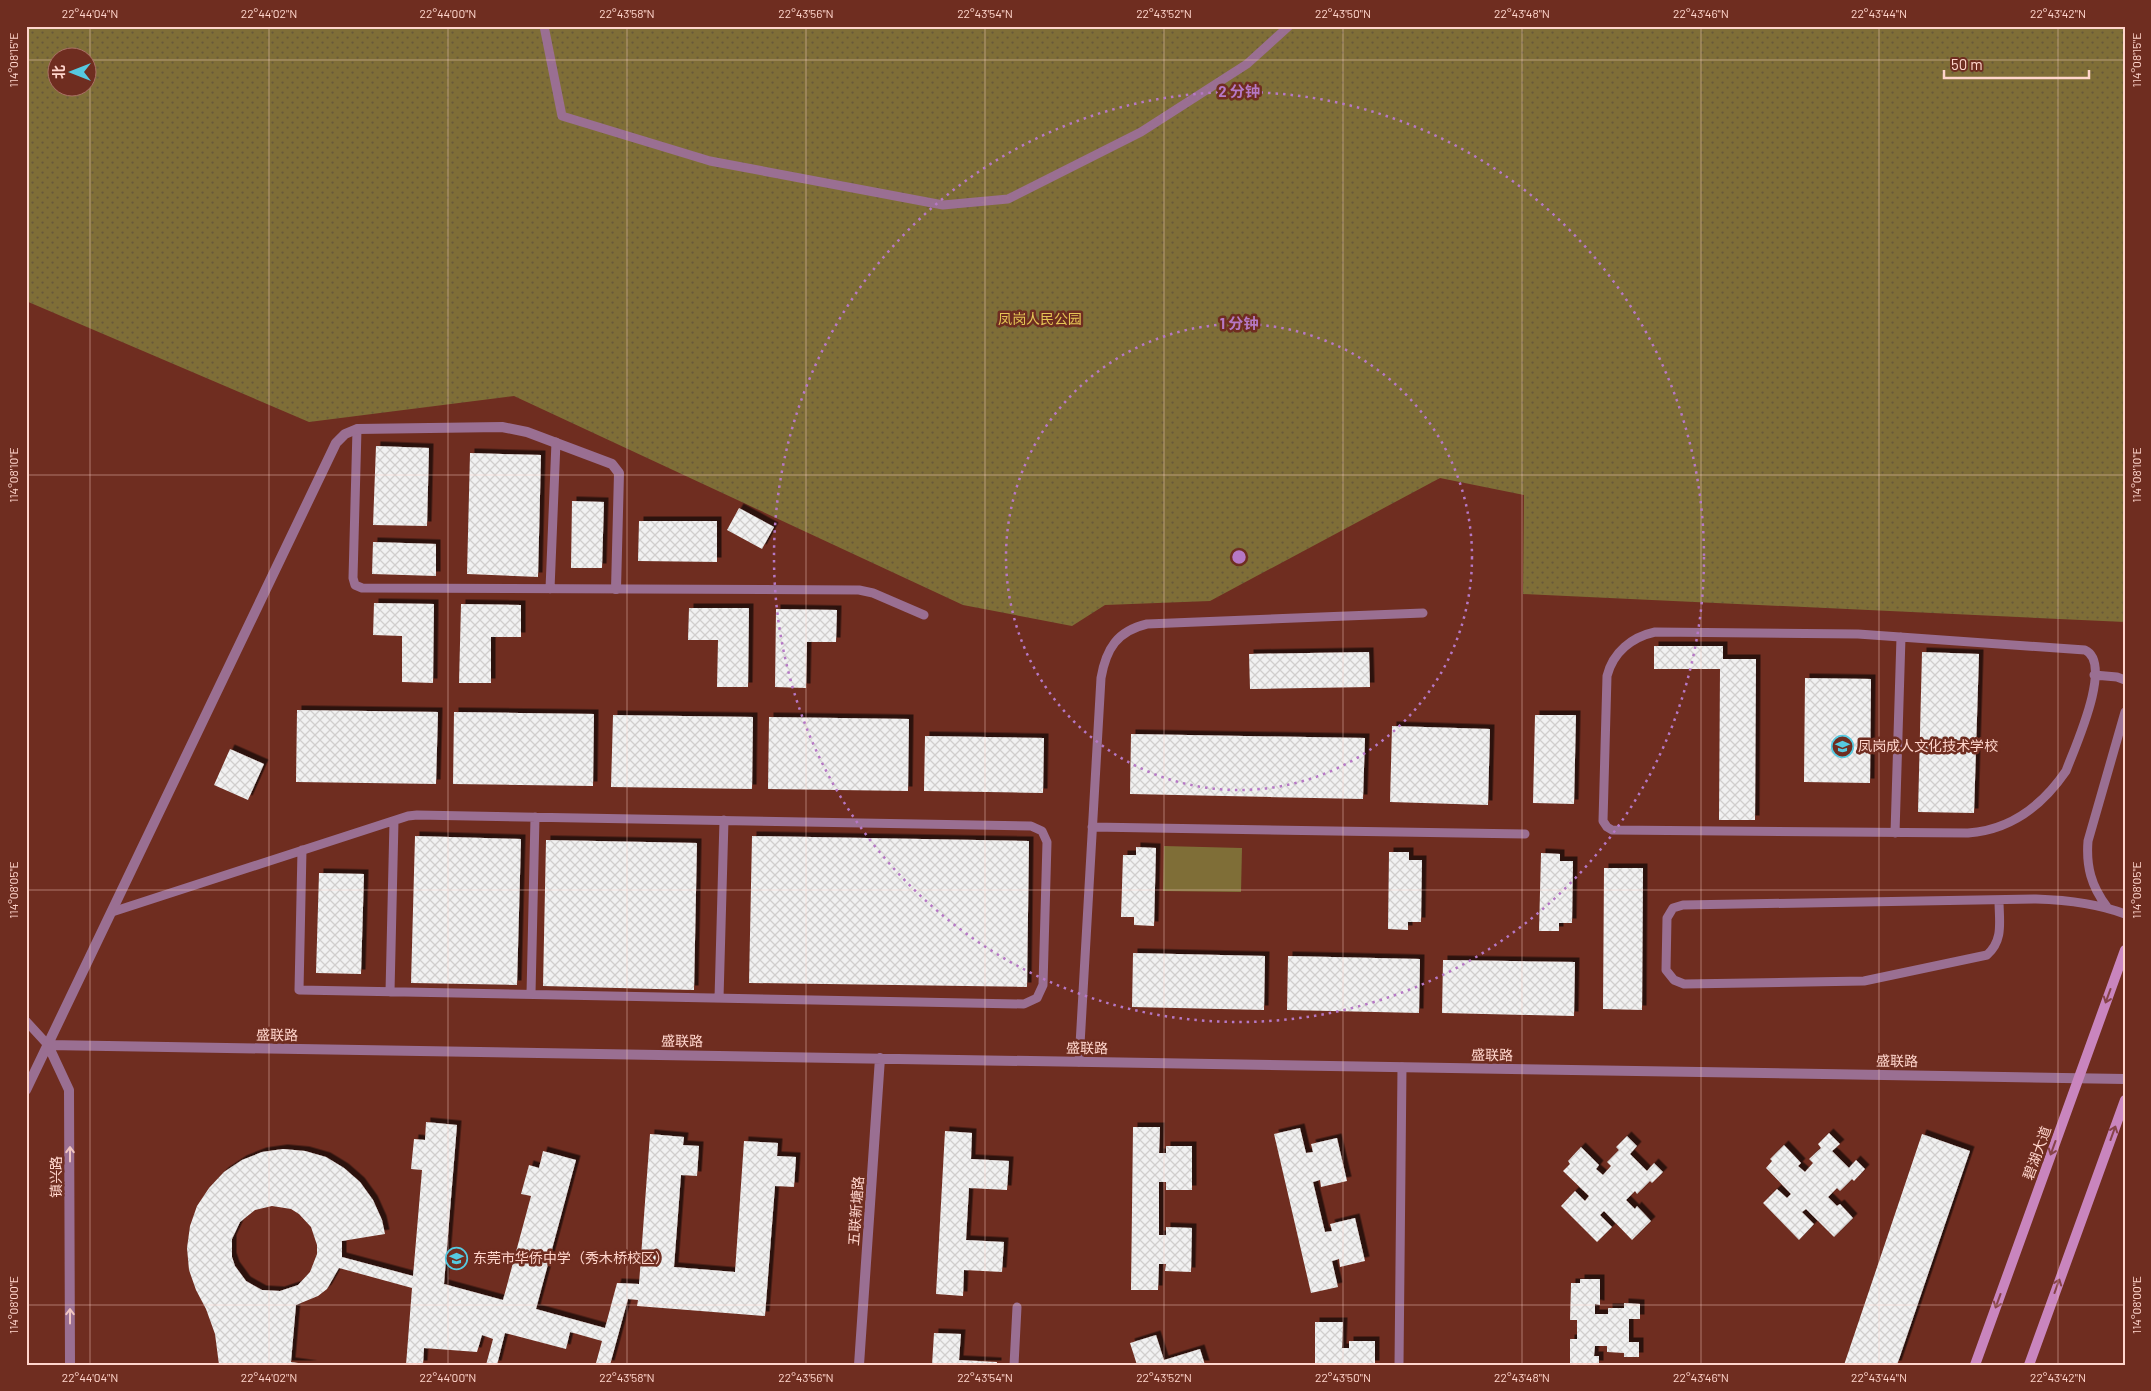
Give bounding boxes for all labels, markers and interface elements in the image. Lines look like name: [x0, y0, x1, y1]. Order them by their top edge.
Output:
text: 22°44'04"N: [62, 6, 118, 20]
text: 22°44'02"N: [241, 6, 297, 20]
text: 22°44'00"N: [420, 6, 476, 20]
text: 22°43'58"N: [599, 6, 655, 20]
text: 22°43'56"N: [778, 6, 834, 20]
text: 22°43'54"N: [957, 6, 1013, 20]
text: 22°43'52"N: [1136, 6, 1192, 20]
text: 22°43'50"N: [1315, 6, 1371, 20]
text: 22°43'48"N: [1494, 6, 1550, 20]
text: 22°43'46"N: [1673, 6, 1729, 20]
text: 22°43'44"N: [1851, 6, 1907, 20]
text: 22°43'42"N: [2030, 6, 2086, 20]
text: 114°08'15"E: [6, 32, 20, 88]
text: 114°08'15"E: [2129, 32, 2143, 88]
north arrow: [48, 48, 98, 98]
scale bar: [1944, 48, 2088, 80]
text: 50 m: [1951, 55, 1983, 73]
text: 北: [50, 65, 67, 79]
text: 2 分钟: [1218, 82, 1260, 100]
park label: 凤岗人民公园: [998, 310, 1082, 327]
text: 1 分钟: [1220, 314, 1258, 332]
text: 114°08'10"E: [6, 447, 20, 503]
text: 114°08'10"E: [2129, 447, 2143, 503]
centre of rings: [1230, 548, 1248, 566]
school or university icon: 凤岗成人文化技术学校: [1830, 734, 1854, 758]
place label: 凤岗成人文化技术学校: [1858, 737, 1998, 754]
text: 114°08'05"E: [6, 861, 20, 919]
text: 114°08'05"E: [2129, 861, 2143, 919]
one-way arrow: [2103, 987, 2112, 1003]
street label: 盛联路: [256, 1026, 298, 1043]
street label: 盛联路: [661, 1032, 703, 1049]
street label: 盛联路: [1066, 1039, 1108, 1056]
street label: 盛联路: [1471, 1046, 1513, 1063]
street label: 盛联路: [1876, 1052, 1918, 1069]
street label: 碧湖大道: [2019, 1124, 2054, 1182]
one-way arrow: [2109, 1126, 2118, 1141]
one-way arrow: [2048, 1140, 2057, 1156]
one-way arrow: [65, 1146, 75, 1162]
street label: 镇兴路: [47, 1156, 64, 1198]
street label: 五联新塘路: [845, 1175, 866, 1246]
school or university icon: 东莞市华侨中学（秀木桥校区）: [445, 1246, 469, 1270]
place label: 东莞市华侨中学（秀木桥校区）: [473, 1249, 669, 1266]
text: 114°08'00"E: [6, 1276, 20, 1334]
text: 114°08'00"E: [2129, 1276, 2143, 1334]
one-way arrow: [2053, 1279, 2062, 1294]
one-way arrow: [1992, 1293, 2002, 1309]
one-way arrow: [65, 1308, 75, 1324]
text: 22°44'04"N: [62, 1370, 118, 1384]
text: 22°44'02"N: [241, 1370, 297, 1384]
text: 22°44'00"N: [420, 1370, 476, 1384]
text: 22°43'58"N: [599, 1370, 655, 1384]
text: 22°43'56"N: [778, 1370, 834, 1384]
text: 22°43'54"N: [957, 1370, 1013, 1384]
text: 22°43'52"N: [1136, 1370, 1192, 1384]
text: 22°43'50"N: [1315, 1370, 1371, 1384]
text: 22°43'48"N: [1494, 1370, 1550, 1384]
text: 22°43'46"N: [1673, 1370, 1729, 1384]
text: 22°43'44"N: [1851, 1370, 1907, 1384]
text: 22°43'42"N: [2030, 1370, 2086, 1384]

